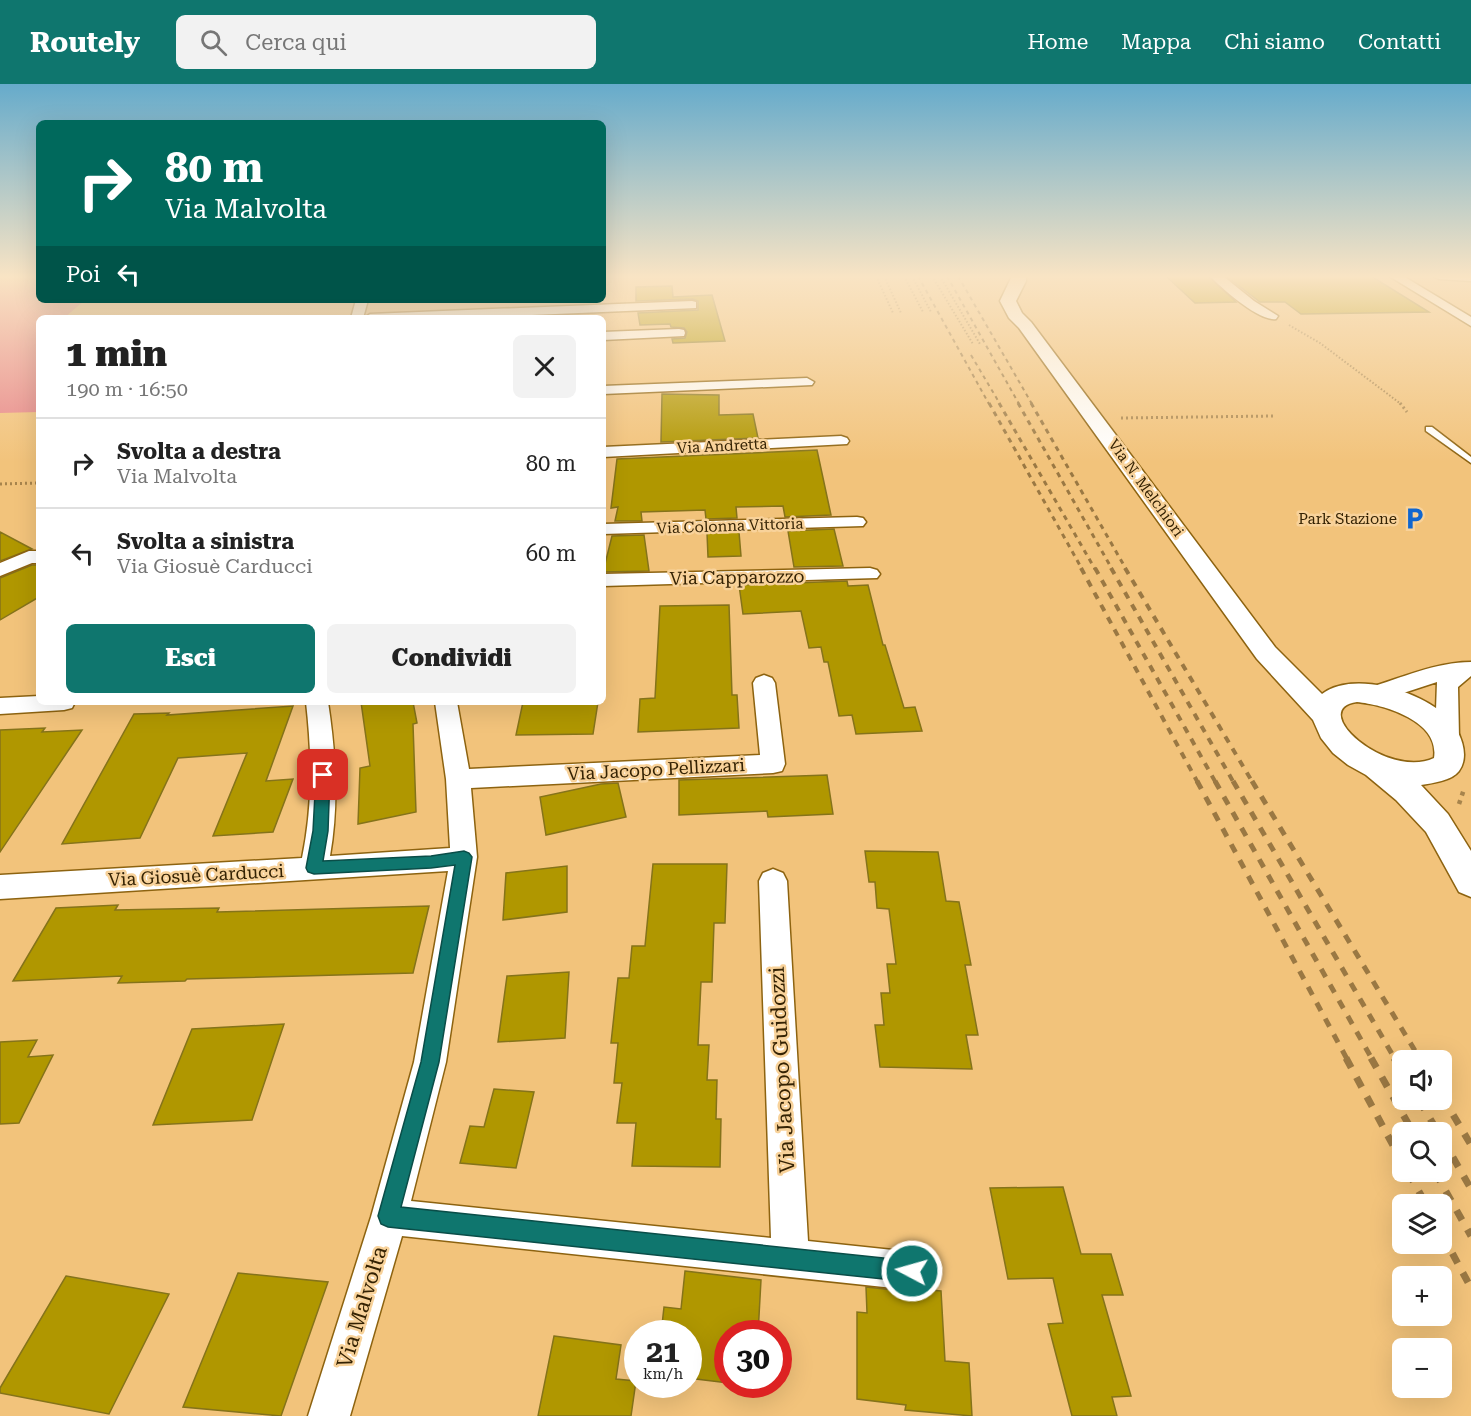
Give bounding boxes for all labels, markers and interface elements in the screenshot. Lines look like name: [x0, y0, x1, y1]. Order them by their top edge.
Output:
search box: [176, 15, 596, 69]
text: Routely: [30, 26, 140, 59]
icon: search: [197, 26, 230, 59]
text: Cerca qui: [245, 30, 347, 55]
text: Home: [1027, 30, 1088, 54]
text: Mappa: [1121, 30, 1191, 54]
text: Chi siamo: [1224, 30, 1325, 54]
text: Contatti: [1358, 30, 1441, 54]
text: 80 m: [165, 143, 263, 192]
icon: right: [66, 144, 144, 222]
text: Via Malvolta: [165, 193, 327, 225]
icon: left: [112, 258, 145, 291]
text: Poi: [66, 262, 100, 287]
text: 1 min: [66, 333, 167, 375]
button: close: [513, 335, 576, 398]
text: 190 m · 16:50: [66, 377, 188, 401]
street label: Via Andretta: [676, 435, 768, 457]
street label: Via N. Melchiori: [1105, 436, 1188, 540]
text: Svolta a destra: [117, 439, 281, 464]
icon: right: [66, 447, 99, 480]
text: 80 m: [526, 451, 576, 476]
text: Via Malvolta: [117, 464, 237, 488]
parking icon: Park Stazione: [1402, 506, 1428, 532]
place label: Park Stazione: [1298, 510, 1397, 528]
street label: Via Colonna Vittoria: [656, 514, 804, 538]
text: Svolta a sinistra: [117, 529, 294, 554]
icon: left: [66, 537, 99, 570]
text: 60 m: [526, 541, 576, 566]
text: Via Giosuè Carducci: [117, 554, 313, 578]
street label: Via Capparozzo: [669, 565, 805, 589]
button: Esci: [66, 624, 315, 693]
button: Condividi: [327, 624, 576, 693]
pin: [297, 749, 348, 800]
street label: Via Jacopo Pellizzari: [567, 754, 746, 784]
icon: arrive: [306, 758, 339, 791]
street label: Via Giosuè Carducci: [108, 860, 285, 890]
street label: Via Jacopo Guidozzi: [765, 966, 799, 1174]
map controls: [1392, 1050, 1452, 1398]
button: sound: [1392, 1050, 1452, 1110]
button: search: [1392, 1122, 1452, 1182]
button: layers: [1392, 1194, 1452, 1254]
position arrow: [880, 1239, 944, 1303]
street label: Via Malvolta: [332, 1243, 392, 1371]
button: +: [1392, 1266, 1452, 1326]
speed limit sign: 30: [714, 1320, 792, 1398]
text: 21: [646, 1334, 680, 1369]
button: −: [1392, 1338, 1452, 1398]
text: km/h: [643, 1365, 683, 1383]

